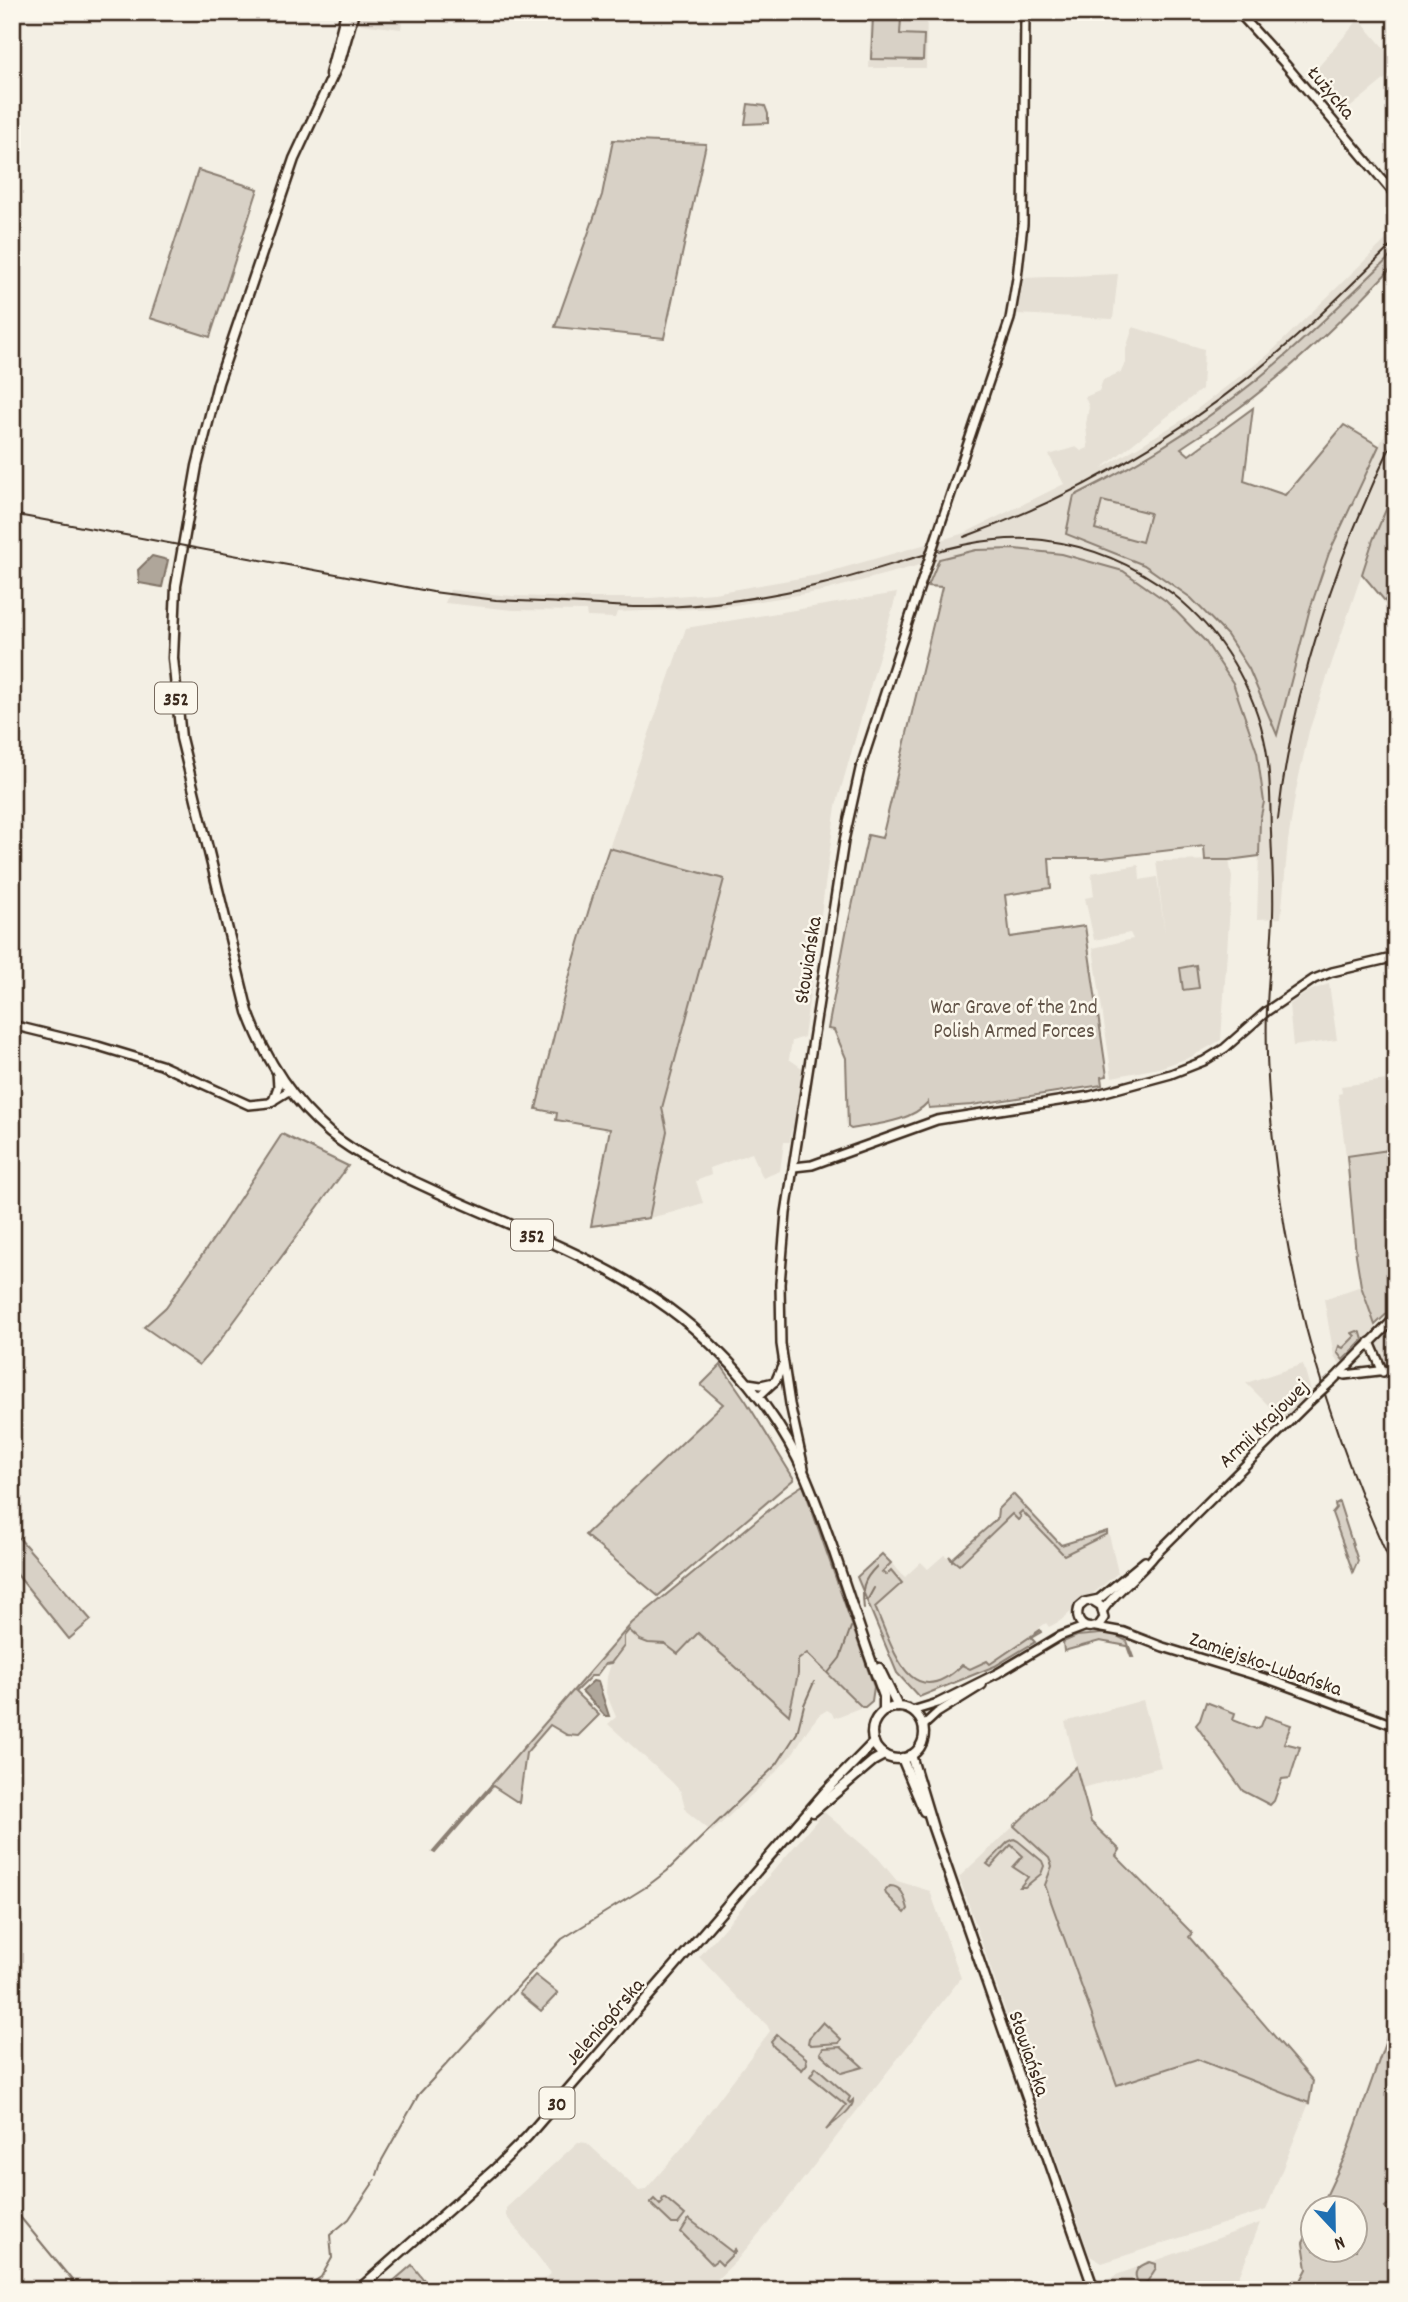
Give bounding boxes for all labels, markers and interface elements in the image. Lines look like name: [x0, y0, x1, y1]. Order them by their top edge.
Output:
street label: Łużycka: [1298, 60, 1362, 128]
road number: 352: [155, 682, 197, 713]
street label: Słowiańska: [788, 913, 832, 1006]
park label: War Grave of the 2nd Polish Armed Forces: [930, 994, 1098, 1048]
road number: 352: [511, 1219, 553, 1250]
street label: Armii Krajowej: [1213, 1374, 1317, 1476]
street label: Zamiejsko-Lubańska: [1185, 1626, 1346, 1706]
street label: Jeleniogórska: [560, 1972, 654, 2073]
street label: Słowiańska: [999, 2007, 1056, 2102]
road number: 30: [540, 2088, 574, 2118]
north arrow: [1300, 2194, 1370, 2264]
text: N: [1330, 2227, 1348, 2256]

